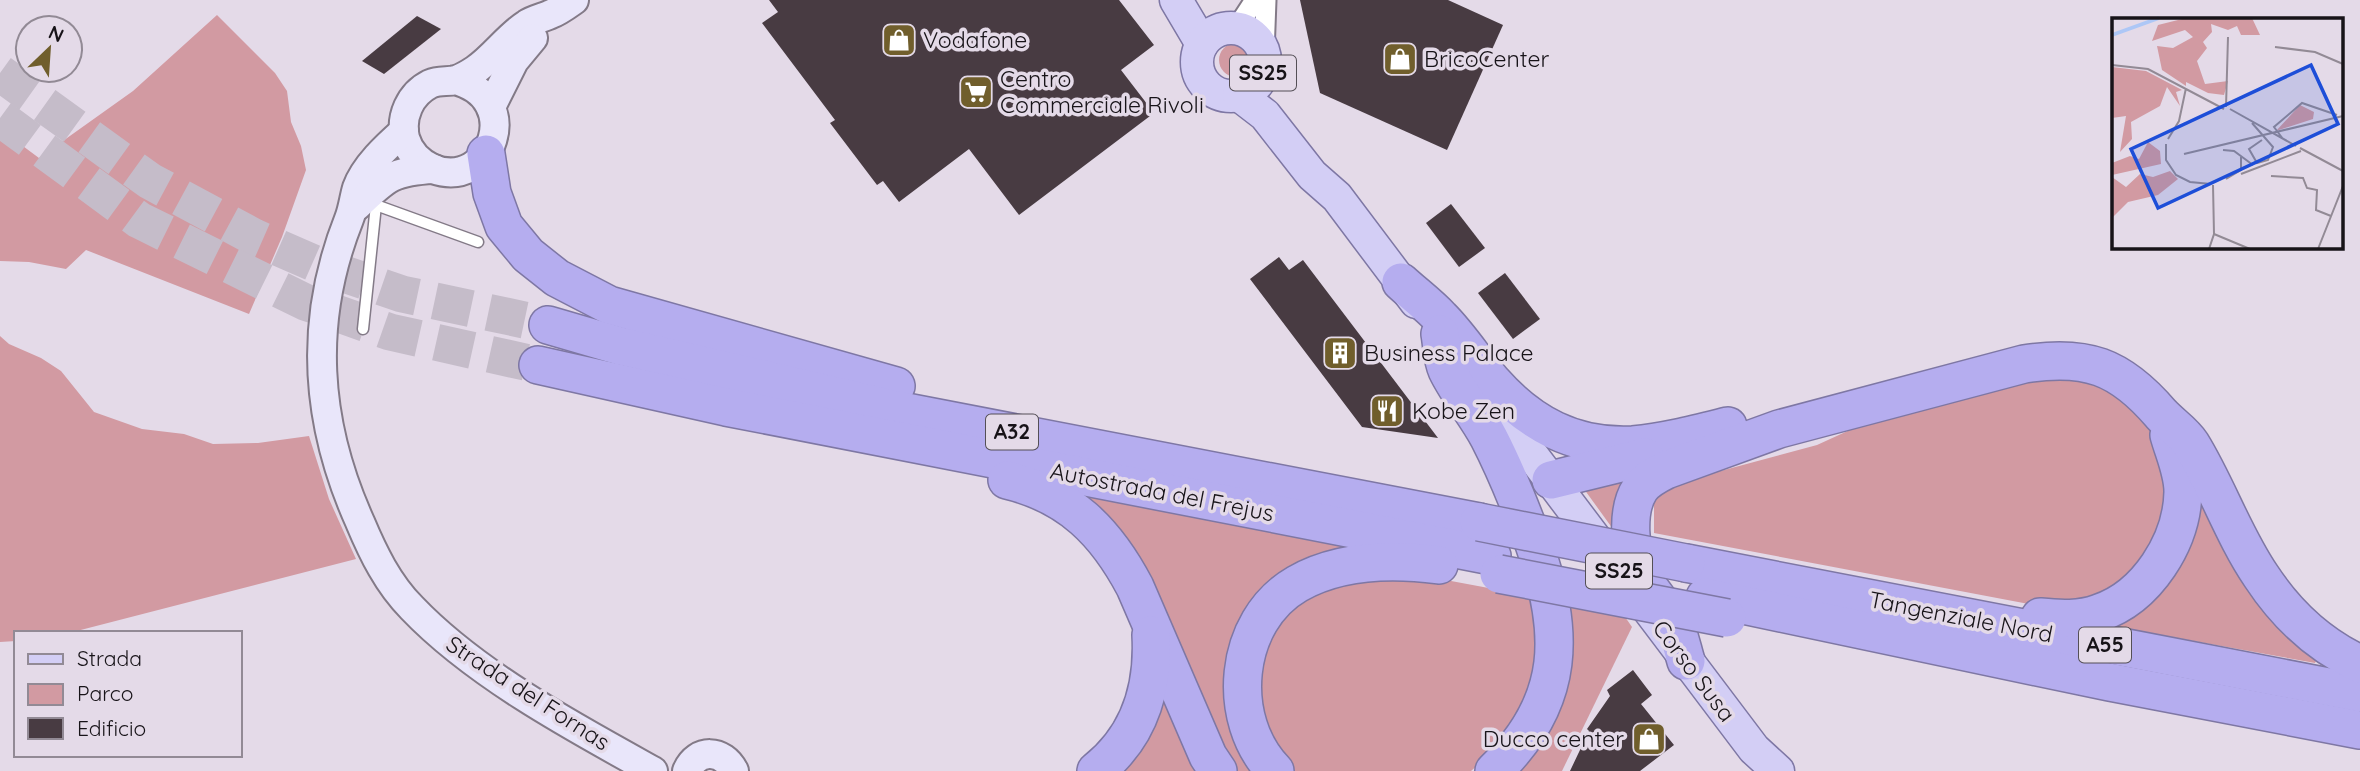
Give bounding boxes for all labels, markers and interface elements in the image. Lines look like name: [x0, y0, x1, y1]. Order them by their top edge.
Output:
north arrow: [14, 14, 84, 84]
inset map: [2112, 18, 2342, 248]
text: N: [45, 20, 68, 47]
shop icon: Vodafone: [880, 21, 918, 59]
place label: Vodafone: [923, 25, 1027, 54]
shop icon: BricoCenter: [1381, 40, 1419, 78]
place label: BricoCenter: [1424, 44, 1550, 73]
road number: SS25: [1230, 56, 1296, 90]
place label: Centro Commerciale Rivoli: [1000, 64, 1204, 119]
supermarket icon: Centro Commerciale Rivoli: [957, 73, 995, 111]
building icon: Business Palace: [1321, 334, 1359, 372]
place label: Business Palace: [1364, 338, 1534, 367]
restaurant icon: Kobe Zen: [1368, 392, 1406, 430]
place label: Kobe Zen: [1412, 396, 1515, 425]
road number: A32: [986, 414, 1038, 450]
street label: Autostrada del Frejus: [1048, 456, 1276, 527]
road number: SS25: [1586, 554, 1652, 588]
street label: Tangenziale Nord: [1867, 585, 2055, 649]
street label: Corso Susa: [1647, 614, 1742, 727]
road number: A55: [2079, 628, 2131, 662]
street label: Strada del Fornas: [441, 629, 616, 756]
legend: [14, 631, 242, 757]
text: Strada: [77, 645, 142, 671]
text: Parco: [77, 680, 133, 706]
text: Edificio: [77, 715, 146, 741]
shop icon: Ducco center: [1630, 720, 1668, 758]
place label: Ducco center: [1483, 724, 1624, 753]

